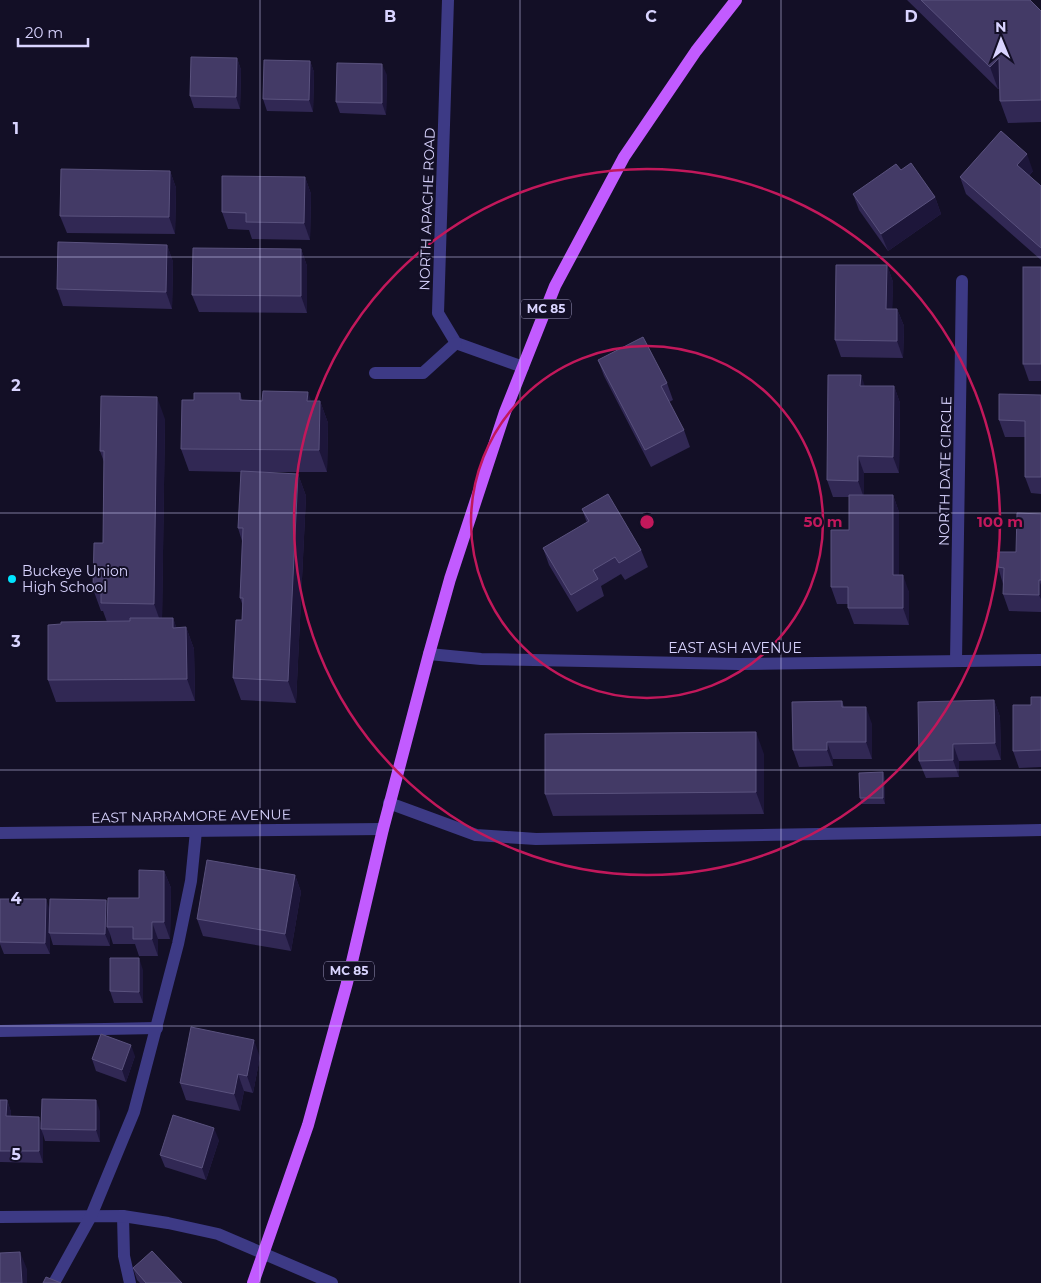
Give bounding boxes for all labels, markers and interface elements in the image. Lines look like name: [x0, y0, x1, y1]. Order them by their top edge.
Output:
text: B: [384, 7, 396, 26]
text: C: [645, 7, 657, 26]
text: D: [904, 7, 918, 26]
scale bar: [18, 15, 88, 47]
north arrow: [976, 15, 1026, 65]
text: N: [995, 18, 1007, 36]
text: 20 m: [25, 23, 63, 42]
text: 1: [13, 119, 19, 138]
street label: NORTH APACHE ROAD: [415, 127, 439, 291]
road number: MC 85: [521, 300, 571, 318]
text: 2: [11, 376, 21, 395]
street label: NORTH DATE CIRCLE: [935, 396, 955, 546]
text: 50 m: [803, 512, 843, 531]
text: 100 m: [977, 512, 1023, 531]
centre of rings: [638, 513, 656, 531]
place label: Buckeye Union High School: [22, 562, 128, 596]
marker: Buckeye Union High School: [6, 573, 18, 585]
text: 3: [10, 632, 21, 651]
street label: EAST ASH AVENUE: [668, 639, 802, 657]
street label: EAST NARRAMORE AVENUE: [91, 805, 291, 827]
text: 4: [10, 889, 22, 908]
road number: MC 85: [324, 961, 374, 980]
text: 5: [11, 1145, 21, 1164]

